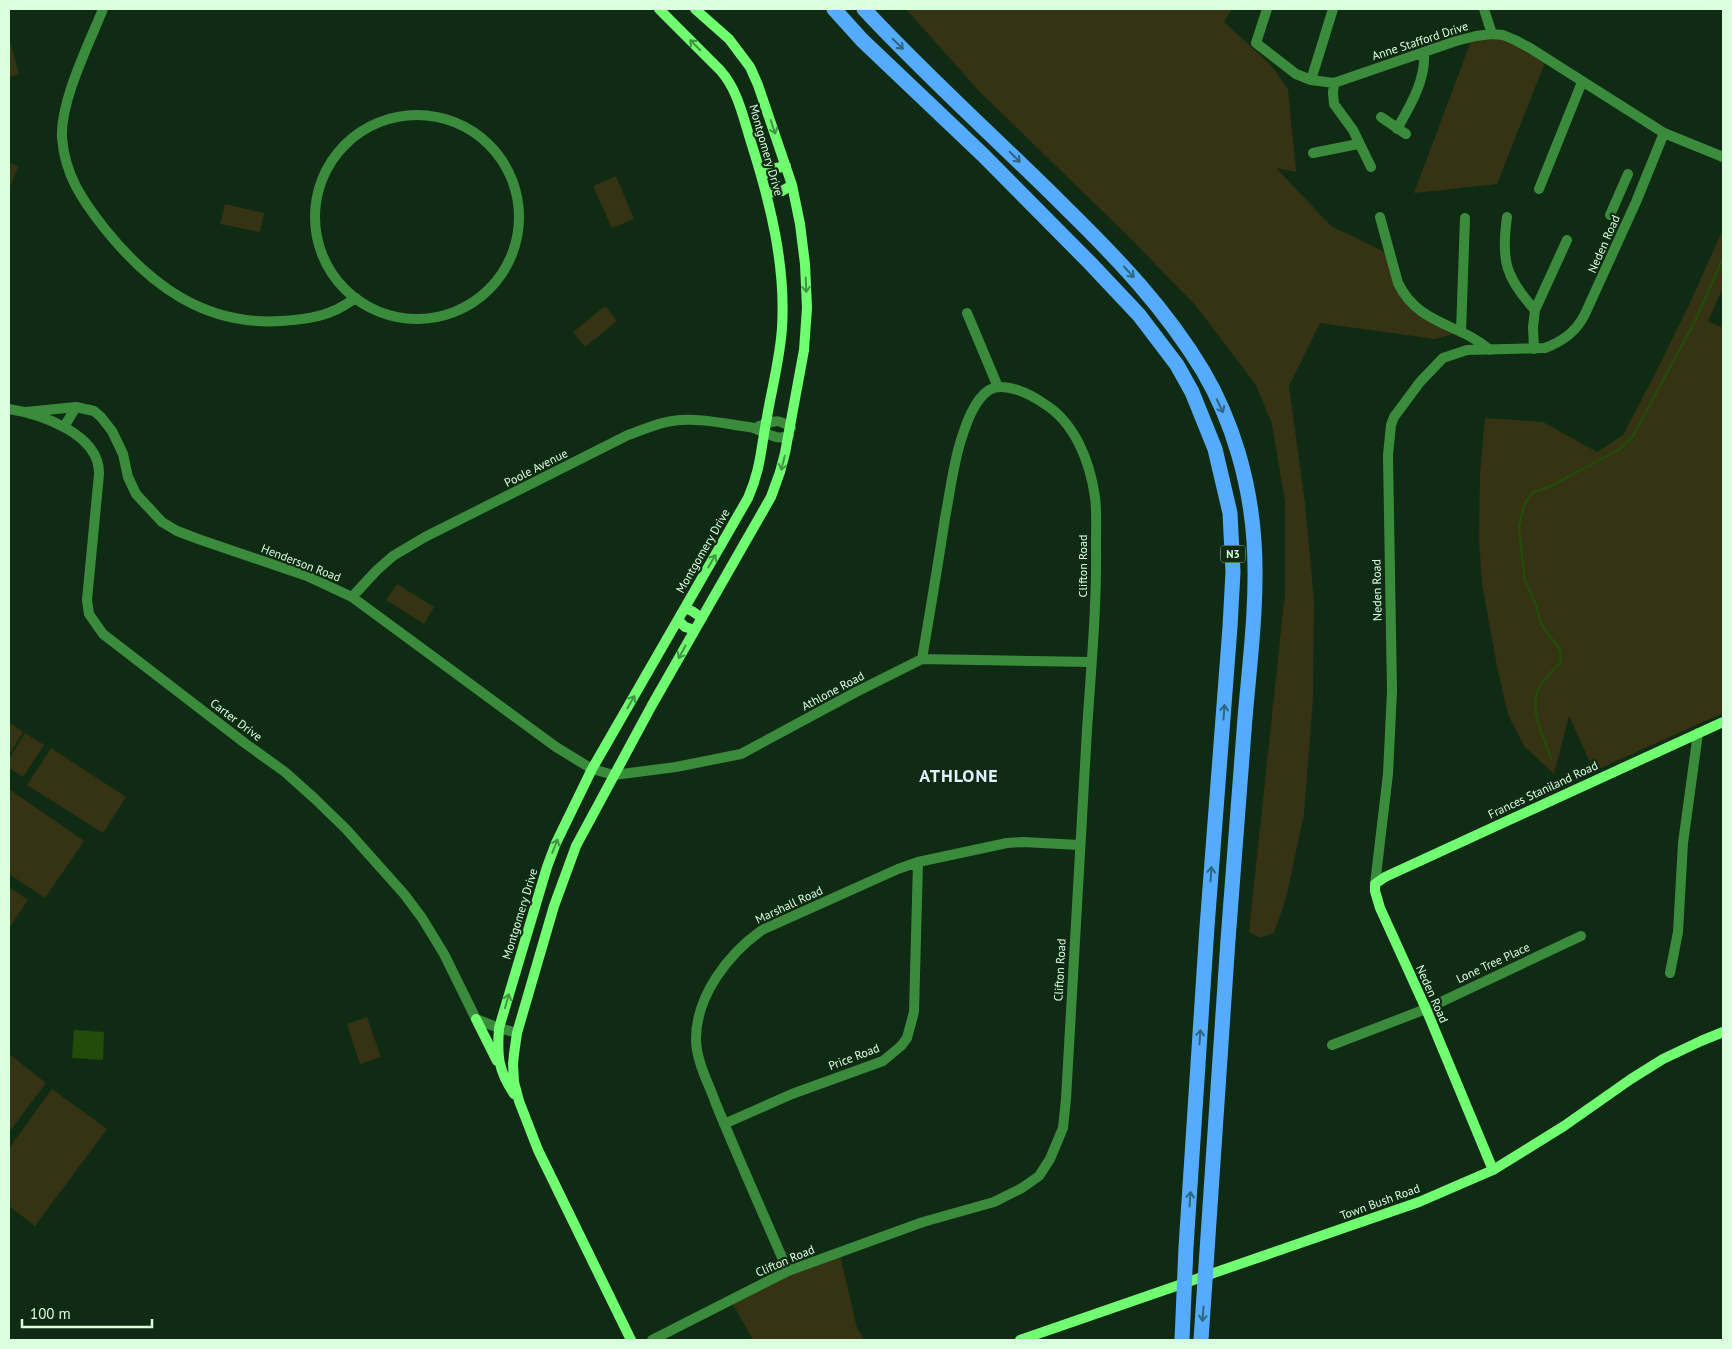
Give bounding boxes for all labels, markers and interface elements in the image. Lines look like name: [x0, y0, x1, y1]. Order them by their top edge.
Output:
street label: Anne Stafford Drive: [1370, 18, 1470, 63]
one-way arrow: [689, 38, 701, 51]
one-way arrow: [892, 38, 904, 50]
street label: Montgomery Drive: [746, 102, 787, 197]
one-way arrow: [768, 119, 778, 135]
one-way arrow: [1009, 151, 1021, 163]
street label: Neden Road: [1584, 212, 1623, 275]
one-way arrow: [1123, 266, 1135, 279]
one-way arrow: [802, 277, 811, 293]
one-way arrow: [1216, 398, 1225, 413]
street label: Poole Avenue: [502, 445, 570, 490]
one-way arrow: [778, 454, 787, 470]
street label: Montgomery Drive: [672, 506, 733, 595]
street label: Clifton Road: [1075, 535, 1090, 597]
street label: Henderson Road: [259, 540, 343, 585]
road number: N3: [1220, 546, 1246, 562]
one-way arrow: [707, 554, 717, 569]
street label: Neden Road: [1368, 559, 1385, 621]
one-way arrow: [677, 645, 687, 659]
street label: Athlone Road: [799, 668, 867, 713]
street label: Carter Drive: [207, 695, 265, 744]
one-way arrow: [627, 696, 637, 710]
one-way arrow: [1219, 705, 1228, 721]
street label: Frances Staniland Road: [1485, 757, 1600, 822]
district label: ATHLONE: [919, 764, 999, 787]
one-way arrow: [551, 839, 561, 854]
street label: Montgomery Drive: [499, 866, 541, 961]
one-way arrow: [1207, 867, 1216, 883]
street label: Marshall Road: [753, 882, 825, 927]
street label: Clifton Road: [1050, 938, 1069, 1002]
street label: Lone Tree Place: [1454, 939, 1532, 986]
street label: Neden Road: [1413, 962, 1452, 1025]
one-way arrow: [503, 993, 513, 1009]
one-way arrow: [1196, 1029, 1205, 1045]
street label: Price Road: [826, 1040, 881, 1073]
street label: Town Bush Road: [1338, 1180, 1422, 1223]
one-way arrow: [1185, 1191, 1194, 1207]
street label: Clifton Road: [753, 1241, 817, 1280]
scale bar: [22, 1296, 152, 1328]
text: 100 m: [30, 1304, 71, 1323]
one-way arrow: [1198, 1306, 1208, 1322]

